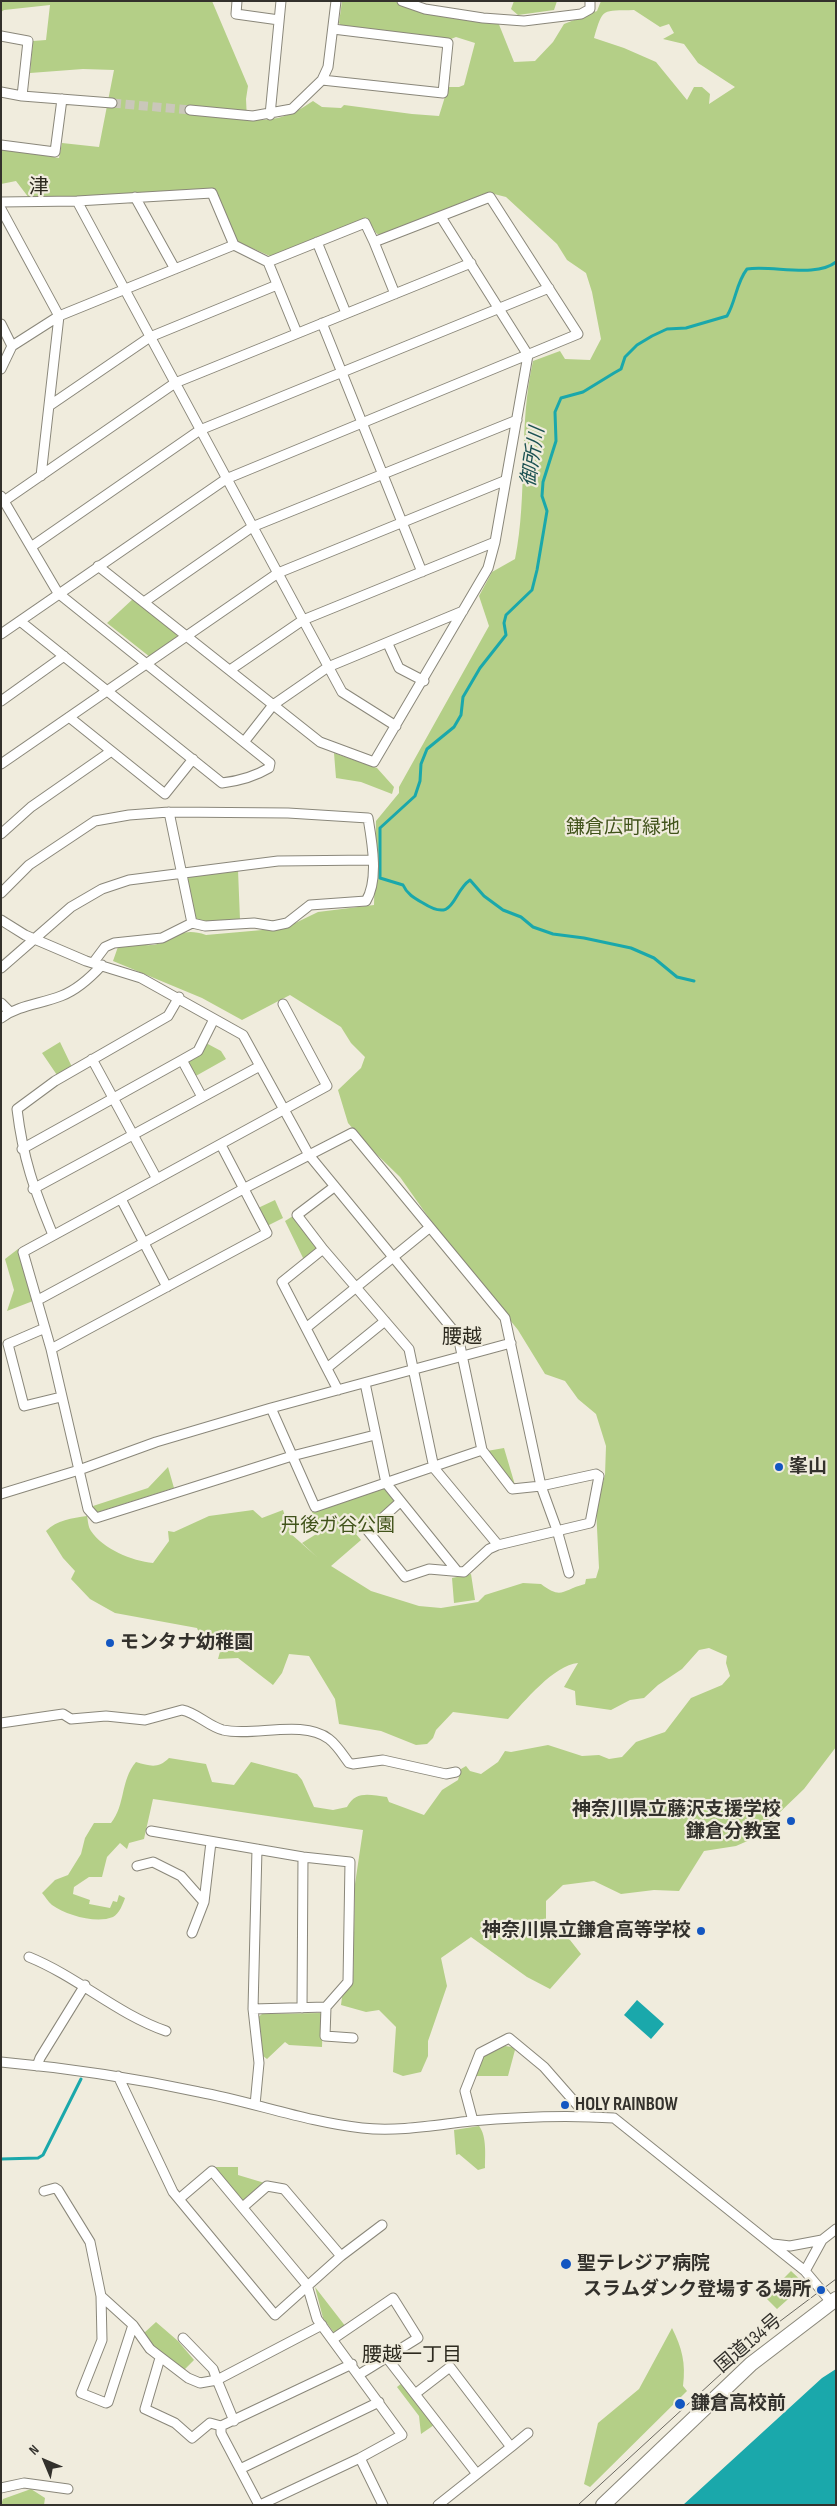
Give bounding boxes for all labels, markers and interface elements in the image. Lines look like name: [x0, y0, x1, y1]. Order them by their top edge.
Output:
district label: 津: [29, 176, 49, 200]
water label: 御所川: [517, 425, 551, 489]
park label: 鎌倉広町緑地: [566, 817, 680, 839]
district label: 腰越: [442, 1326, 482, 1350]
place label: 峯山: [789, 1456, 827, 1478]
marker: 峯山: [773, 1461, 785, 1473]
park label: 丹後ガ谷公園: [281, 1515, 395, 1537]
place label: モンタナ幼稚園: [120, 1632, 253, 1654]
marker: モンタナ幼稚園: [104, 1637, 116, 1649]
place label: 神奈川県立藤沢支援学校 鎌倉分教室: [572, 1799, 781, 1843]
marker: 神奈川県立藤沢支援学校 鎌倉分教室: [785, 1815, 797, 1827]
place label: 神奈川県立鎌倉高等学校: [482, 1920, 691, 1942]
marker: 神奈川県立鎌倉高等学校: [695, 1925, 707, 1937]
place label: HOLY RAINBOW: [575, 2094, 678, 2116]
marker: HOLY RAINBOW: [559, 2099, 571, 2111]
place label: 聖テレジア病院: [577, 2253, 710, 2275]
marker: 聖テレジア病院: [559, 2257, 573, 2271]
place label: スラムダンク登場する場所: [583, 2279, 811, 2301]
marker: スラムダンク登場する場所: [815, 2284, 827, 2296]
street label: 国道134号: [711, 2310, 787, 2378]
district label: 腰越一丁目: [362, 2344, 462, 2368]
place label: 鎌倉高校前: [691, 2393, 786, 2415]
marker: 鎌倉高校前: [673, 2397, 687, 2411]
north arrow: [20, 2436, 70, 2486]
text: N: [25, 2441, 43, 2459]

